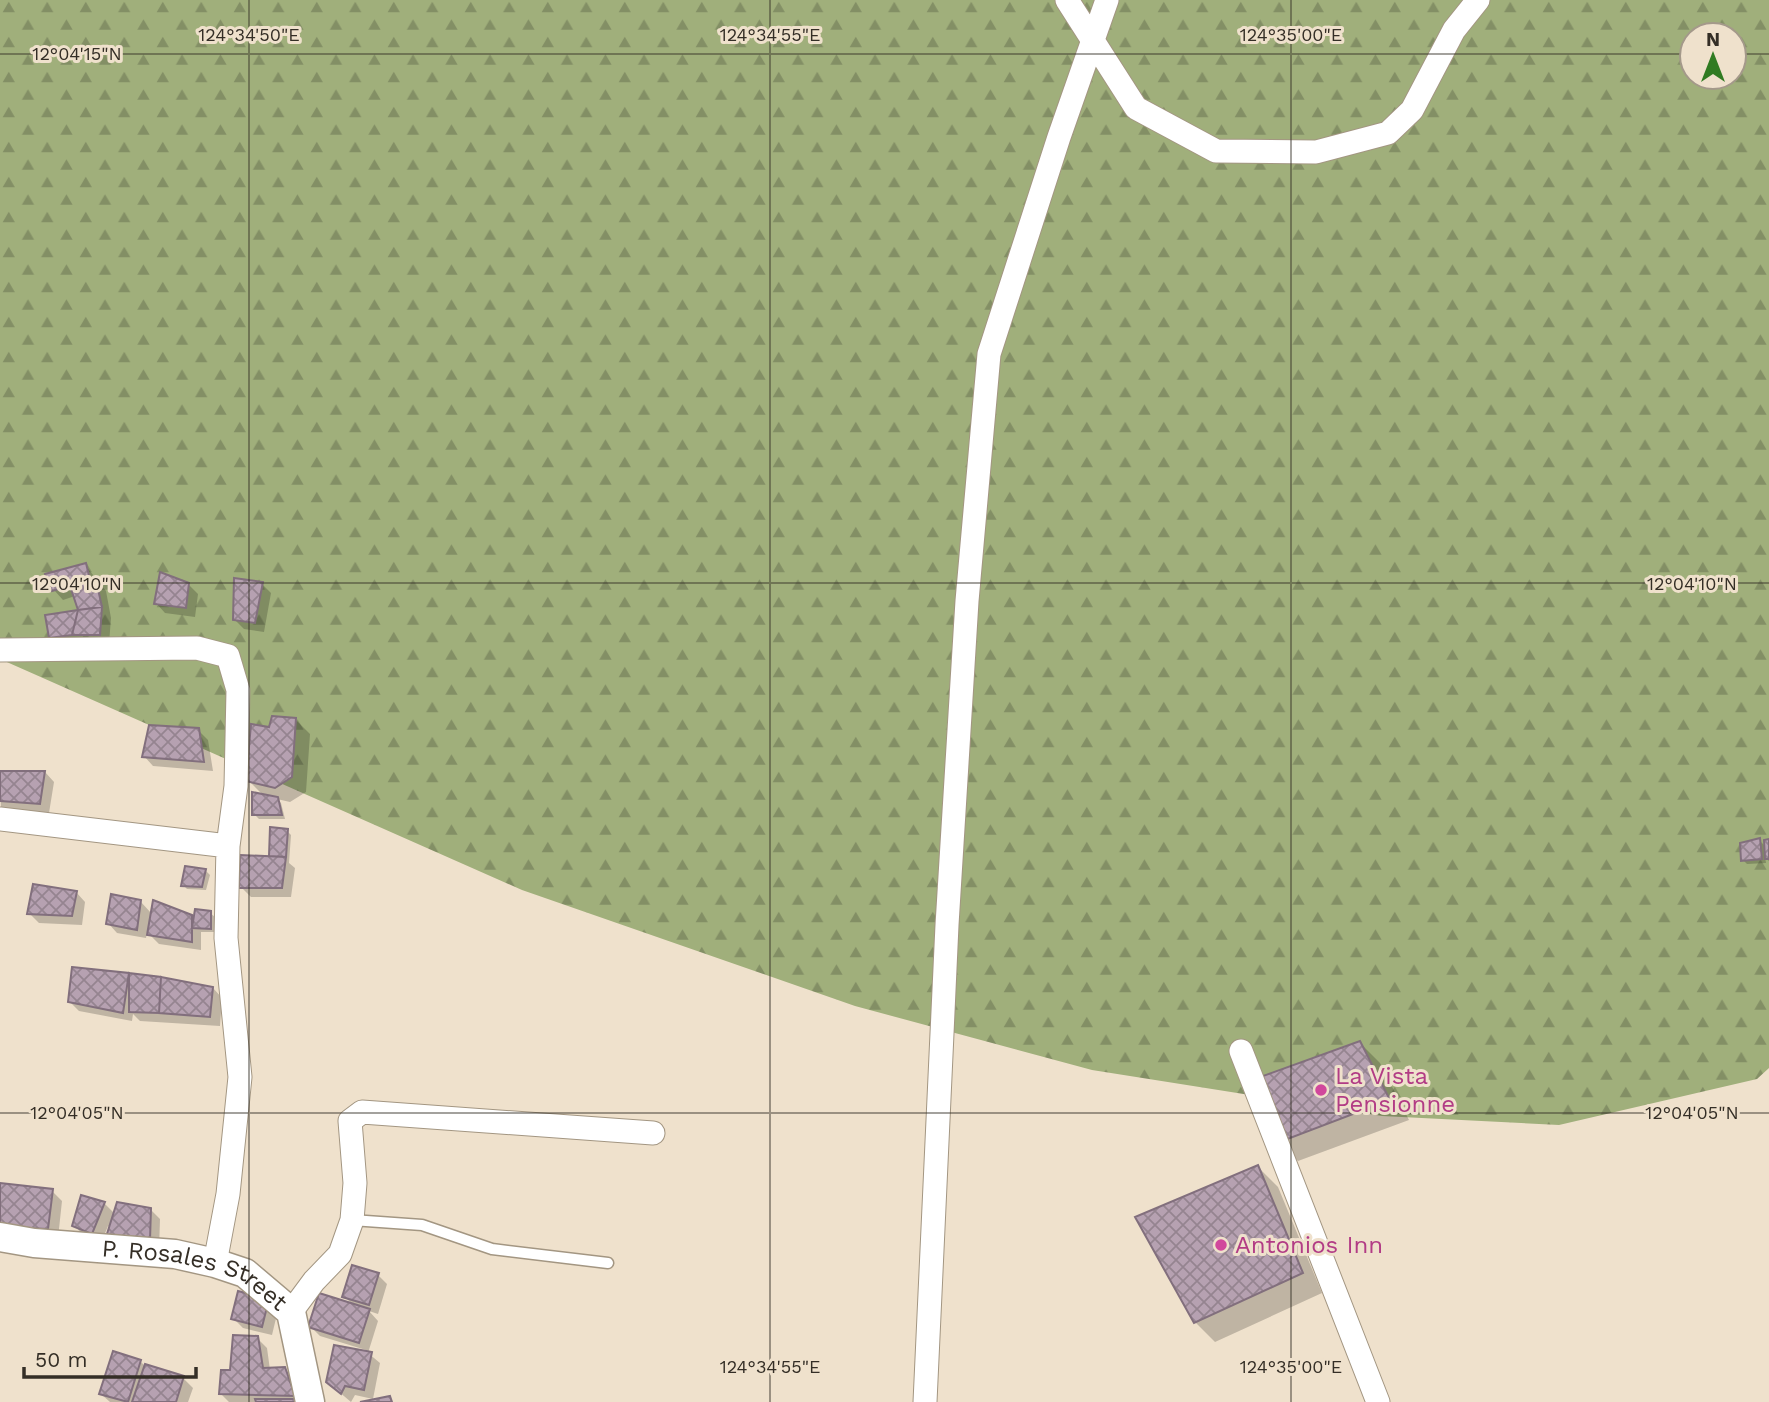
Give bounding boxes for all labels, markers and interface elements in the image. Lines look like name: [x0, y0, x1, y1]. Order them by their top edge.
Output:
north arrow: [1678, 21, 1748, 91]
text: 124°34'50"E: [198, 24, 300, 45]
text: 124°34'55"E: [720, 24, 820, 45]
text: 124°35'00"E: [1240, 24, 1342, 45]
text: N: [1706, 28, 1720, 51]
text: 12°04'15"N: [32, 43, 122, 64]
text: 12°04'10"N: [32, 573, 122, 594]
text: 12°04'10"N: [1647, 573, 1737, 594]
place label: La Vista Pensionne: [1335, 1062, 1455, 1118]
marker: La Vista Pensionne: [1313, 1082, 1329, 1098]
text: 12°04'05"N: [30, 1102, 124, 1123]
text: 12°04'05"N: [1645, 1102, 1739, 1123]
place label: Antonios Inn: [1235, 1231, 1383, 1259]
street label: P. Rosales Street: [101, 1234, 293, 1317]
marker: Antonios Inn: [1213, 1237, 1229, 1253]
scale bar: [24, 1336, 196, 1380]
text: 50 m: [35, 1347, 87, 1372]
text: 124°34'55"E: [720, 1356, 820, 1377]
text: 124°35'00"E: [1240, 1356, 1342, 1377]

